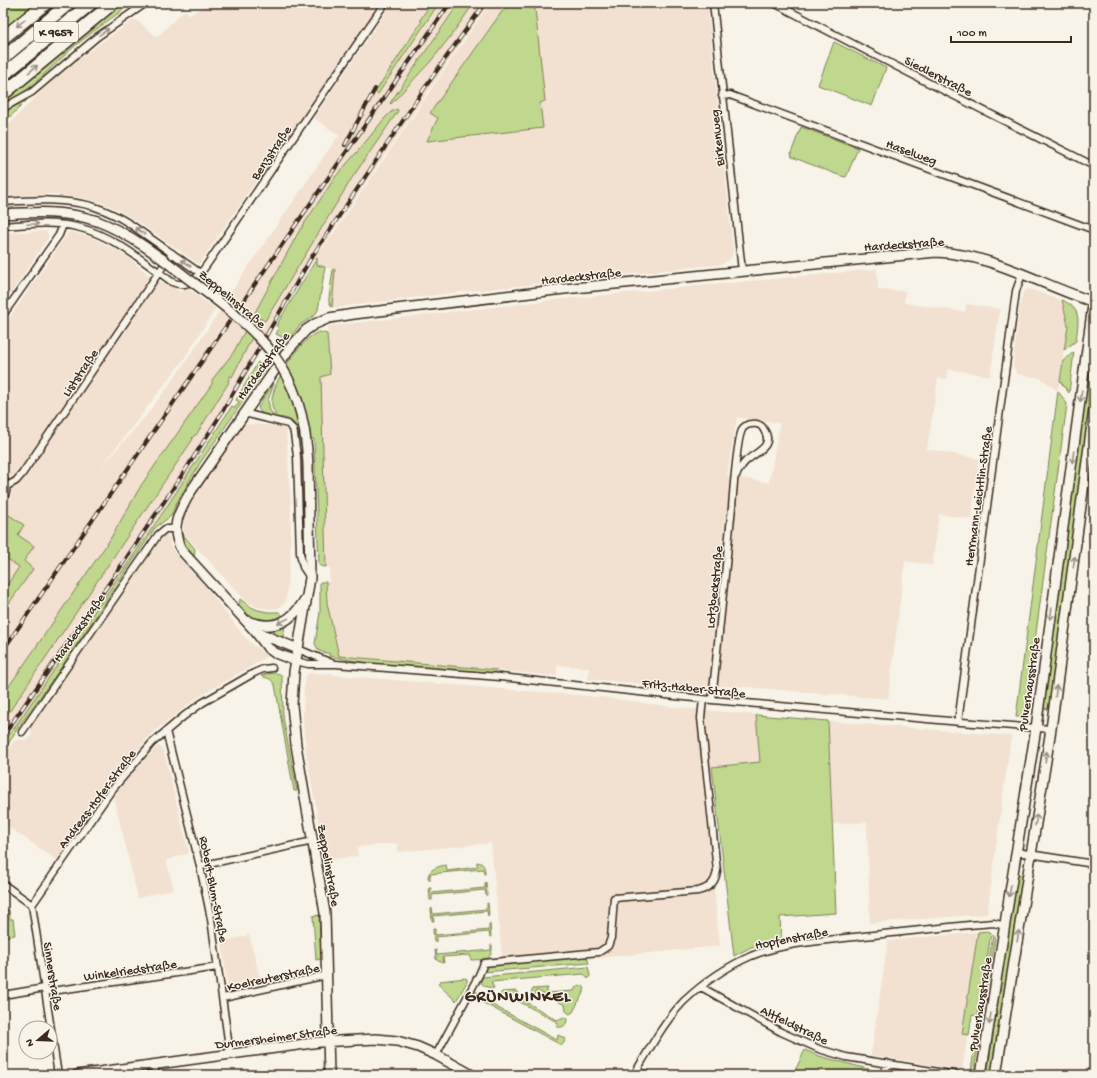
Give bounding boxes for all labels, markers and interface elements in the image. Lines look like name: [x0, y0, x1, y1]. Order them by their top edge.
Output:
one-way arrow: [16, 18, 27, 27]
scale bar: [951, 18, 1071, 44]
road number: K 9657: [34, 22, 78, 42]
text: 100 m: [956, 27, 987, 41]
one-way arrow: [98, 28, 109, 36]
street label: Siedlerstraße: [902, 54, 974, 101]
one-way arrow: [28, 65, 38, 74]
street label: Birkenweg: [708, 109, 729, 168]
street label: Benzstraße: [248, 123, 296, 184]
street label: Haselweg: [884, 137, 939, 169]
one-way arrow: [26, 220, 39, 228]
one-way arrow: [135, 227, 146, 235]
street label: Hardeckstraße: [864, 235, 945, 256]
one-way arrow: [181, 259, 192, 267]
street label: Hardeckstraße: [541, 266, 622, 289]
street label: Zeppelinstraße: [195, 267, 268, 333]
street label: Hardeckstraße: [234, 329, 294, 403]
street label: Liststraße: [60, 347, 103, 400]
one-way arrow: [1077, 389, 1085, 402]
street label: Herrmann-Leichtlin-Straße: [962, 425, 997, 567]
one-way arrow: [1069, 450, 1076, 463]
street label: Lotzbeckstraße: [704, 545, 727, 629]
one-way arrow: [1070, 556, 1078, 569]
street label: Hardeckstraße: [51, 591, 109, 666]
one-way arrow: [1047, 607, 1055, 620]
one-way arrow: [277, 618, 289, 626]
street label: Pulverhausstraße: [1016, 636, 1045, 733]
street label: Fritz-Haber-Straße: [640, 676, 746, 702]
one-way arrow: [1052, 685, 1060, 698]
street label: Andreas-Hofer-Straße: [56, 747, 140, 852]
one-way arrow: [1043, 751, 1051, 764]
one-way arrow: [1033, 814, 1041, 827]
street label: Zeppelinstraße: [313, 823, 342, 908]
street label: Robert-Blum-Straße: [195, 835, 230, 944]
one-way arrow: [1006, 884, 1014, 897]
street label: Hopfenstraße: [754, 925, 829, 954]
one-way arrow: [1014, 930, 1022, 943]
street label: Sinnerstraße: [39, 941, 64, 1012]
street label: Pulverhausstraße: [966, 956, 996, 1053]
street label: Winkelriedstraße: [83, 957, 178, 985]
street label: Koelreuterstraße: [226, 961, 321, 996]
district label: GRÜNWINKEL: [465, 988, 572, 1008]
street label: Altfeldstraße: [758, 1003, 830, 1049]
one-way arrow: [986, 1012, 994, 1025]
north arrow: [18, 1020, 58, 1060]
street label: Durmersheimer Straße: [214, 1024, 338, 1054]
text: N: [24, 1037, 37, 1048]

